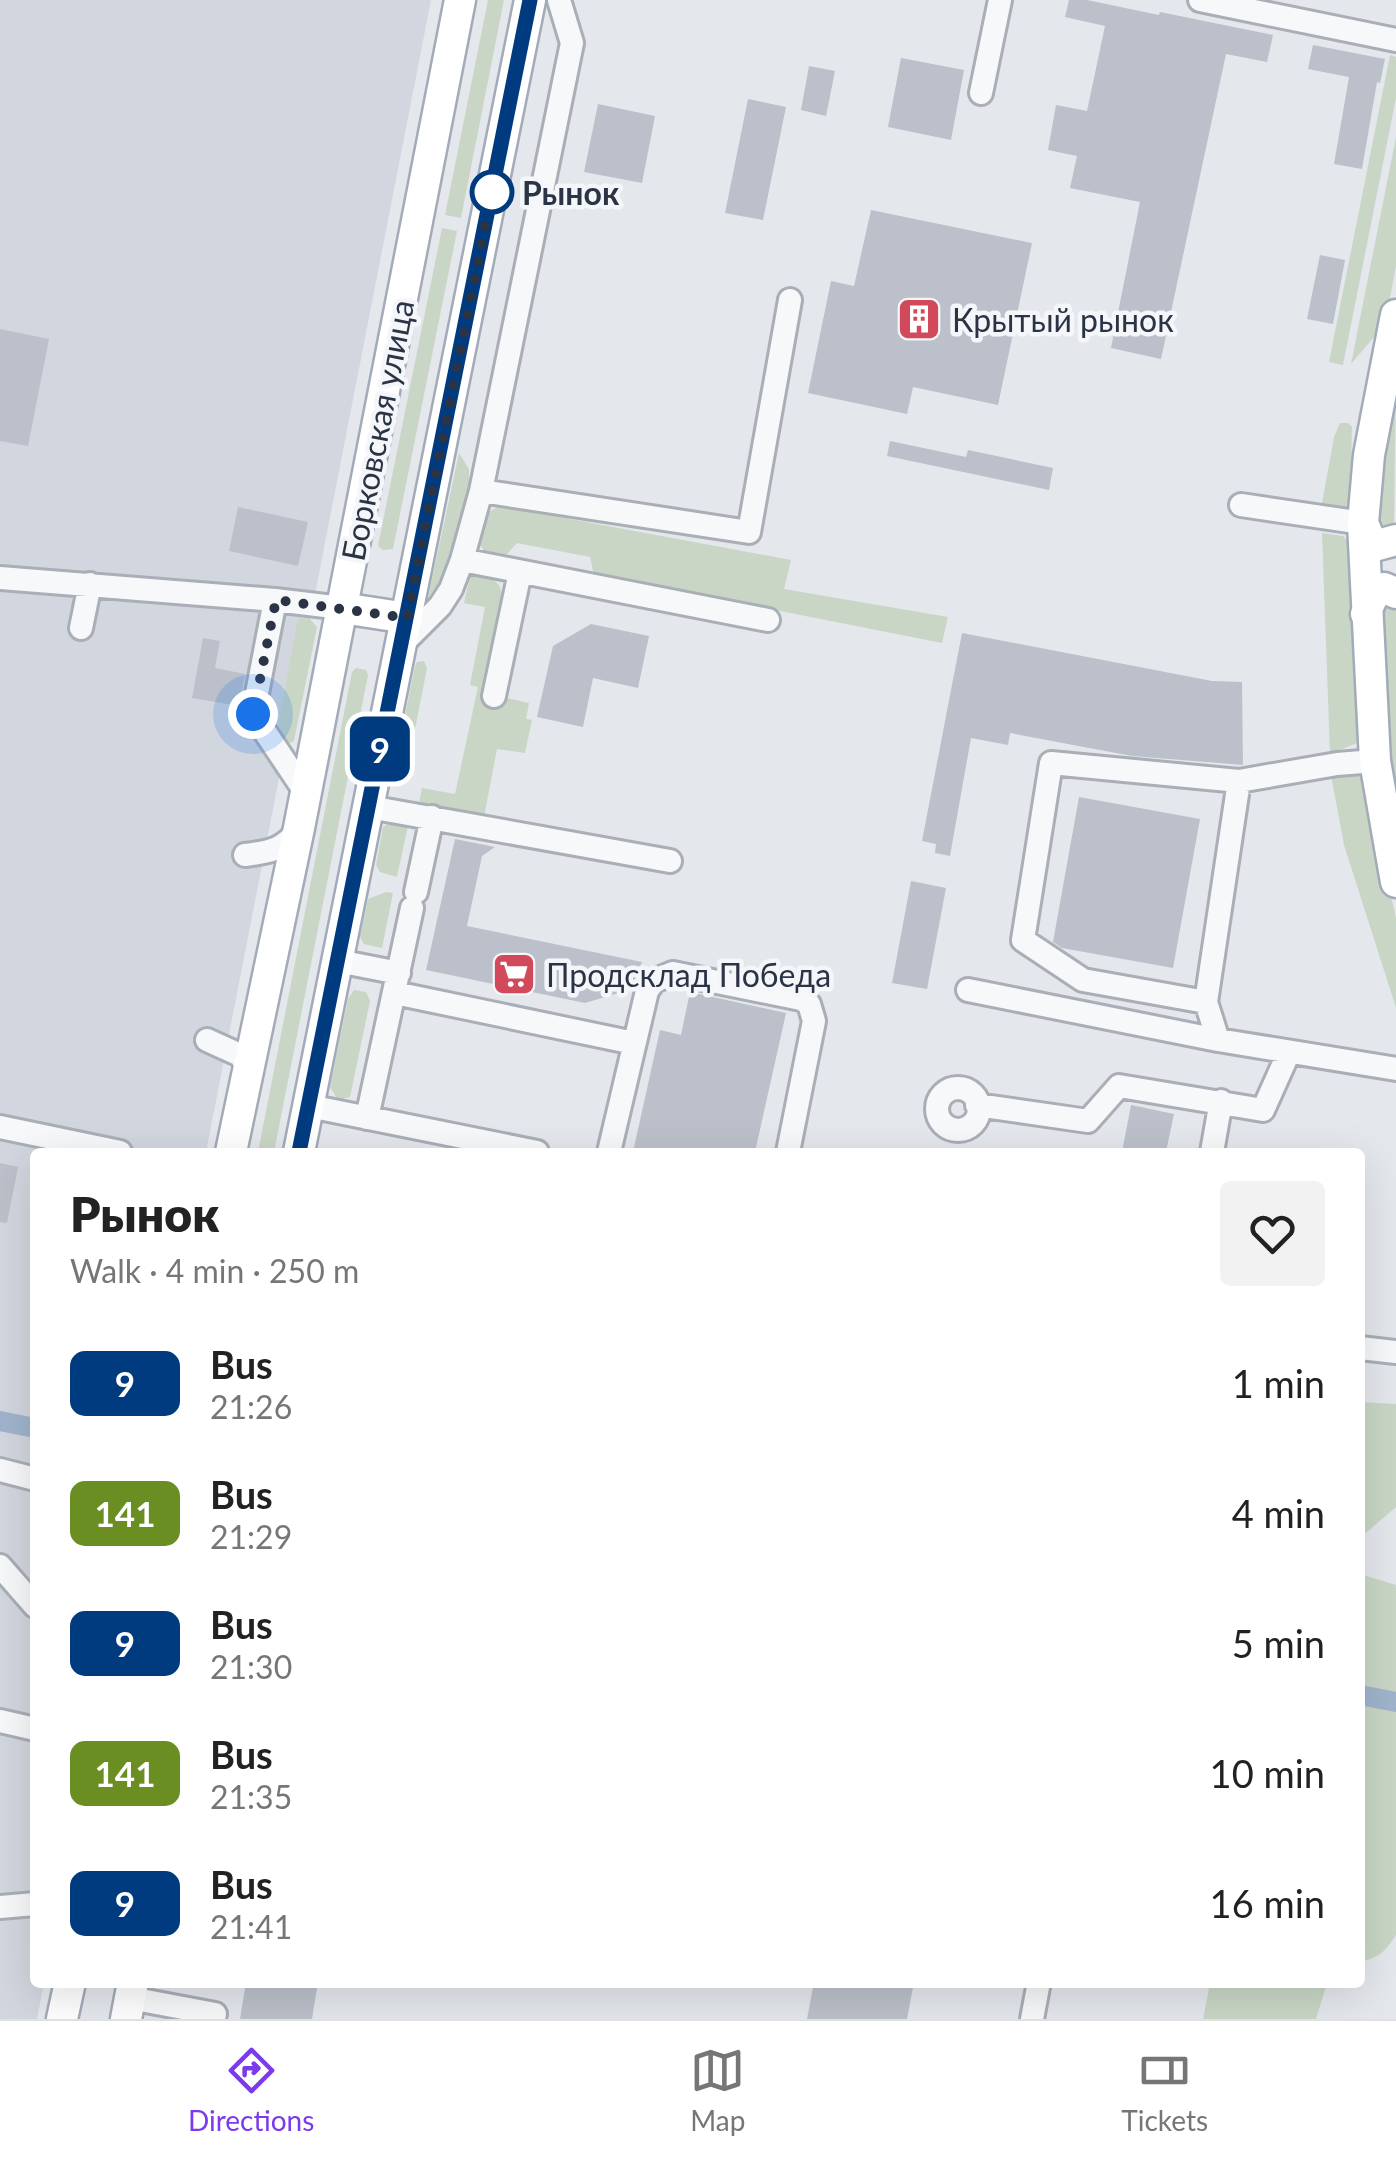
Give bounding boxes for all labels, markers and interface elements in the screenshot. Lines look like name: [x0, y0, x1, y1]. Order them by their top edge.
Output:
marker: Рынок: [471, 171, 513, 213]
place label: Рынок: [522, 173, 620, 212]
street label: Борковская улица: [333, 296, 421, 564]
building icon: Крытый рынок: [896, 296, 942, 342]
place label: Крытый рынок: [952, 300, 1174, 339]
your location: [228, 689, 278, 739]
line badge: 9: [348, 716, 412, 782]
text: 9: [370, 728, 390, 770]
supermarket icon: Продсклад Победа: [491, 951, 537, 997]
place label: Продсклад Победа: [546, 955, 831, 994]
button: heart: [1220, 1181, 1325, 1286]
text: Рынок: [70, 1185, 219, 1242]
text: Walk · 4 min · 250 m: [70, 1251, 359, 1290]
text: Bus: [210, 1341, 273, 1387]
text: 1 min: [1232, 1360, 1325, 1406]
text: 9: [115, 1362, 135, 1404]
text: 21:26: [210, 1387, 292, 1426]
text: Bus: [210, 1471, 273, 1517]
text: 4 min: [1232, 1490, 1325, 1536]
text: 141: [95, 1492, 155, 1534]
text: 21:29: [210, 1517, 292, 1556]
text: Bus: [210, 1601, 273, 1647]
text: 5 min: [1232, 1620, 1325, 1666]
text: 9: [115, 1622, 135, 1664]
text: 21:30: [210, 1647, 292, 1686]
text: Bus: [210, 1731, 273, 1777]
text: 10 min: [1210, 1750, 1325, 1796]
text: 141: [95, 1752, 155, 1794]
text: 21:35: [210, 1777, 292, 1816]
text: Bus: [210, 1861, 273, 1907]
text: 16 min: [1210, 1880, 1325, 1926]
text: 9: [115, 1882, 135, 1924]
text: 21:41: [210, 1907, 292, 1946]
tab: Directions: [188, 2043, 314, 2137]
tab: Map: [690, 2043, 745, 2137]
tab: Tickets: [1121, 2043, 1208, 2137]

